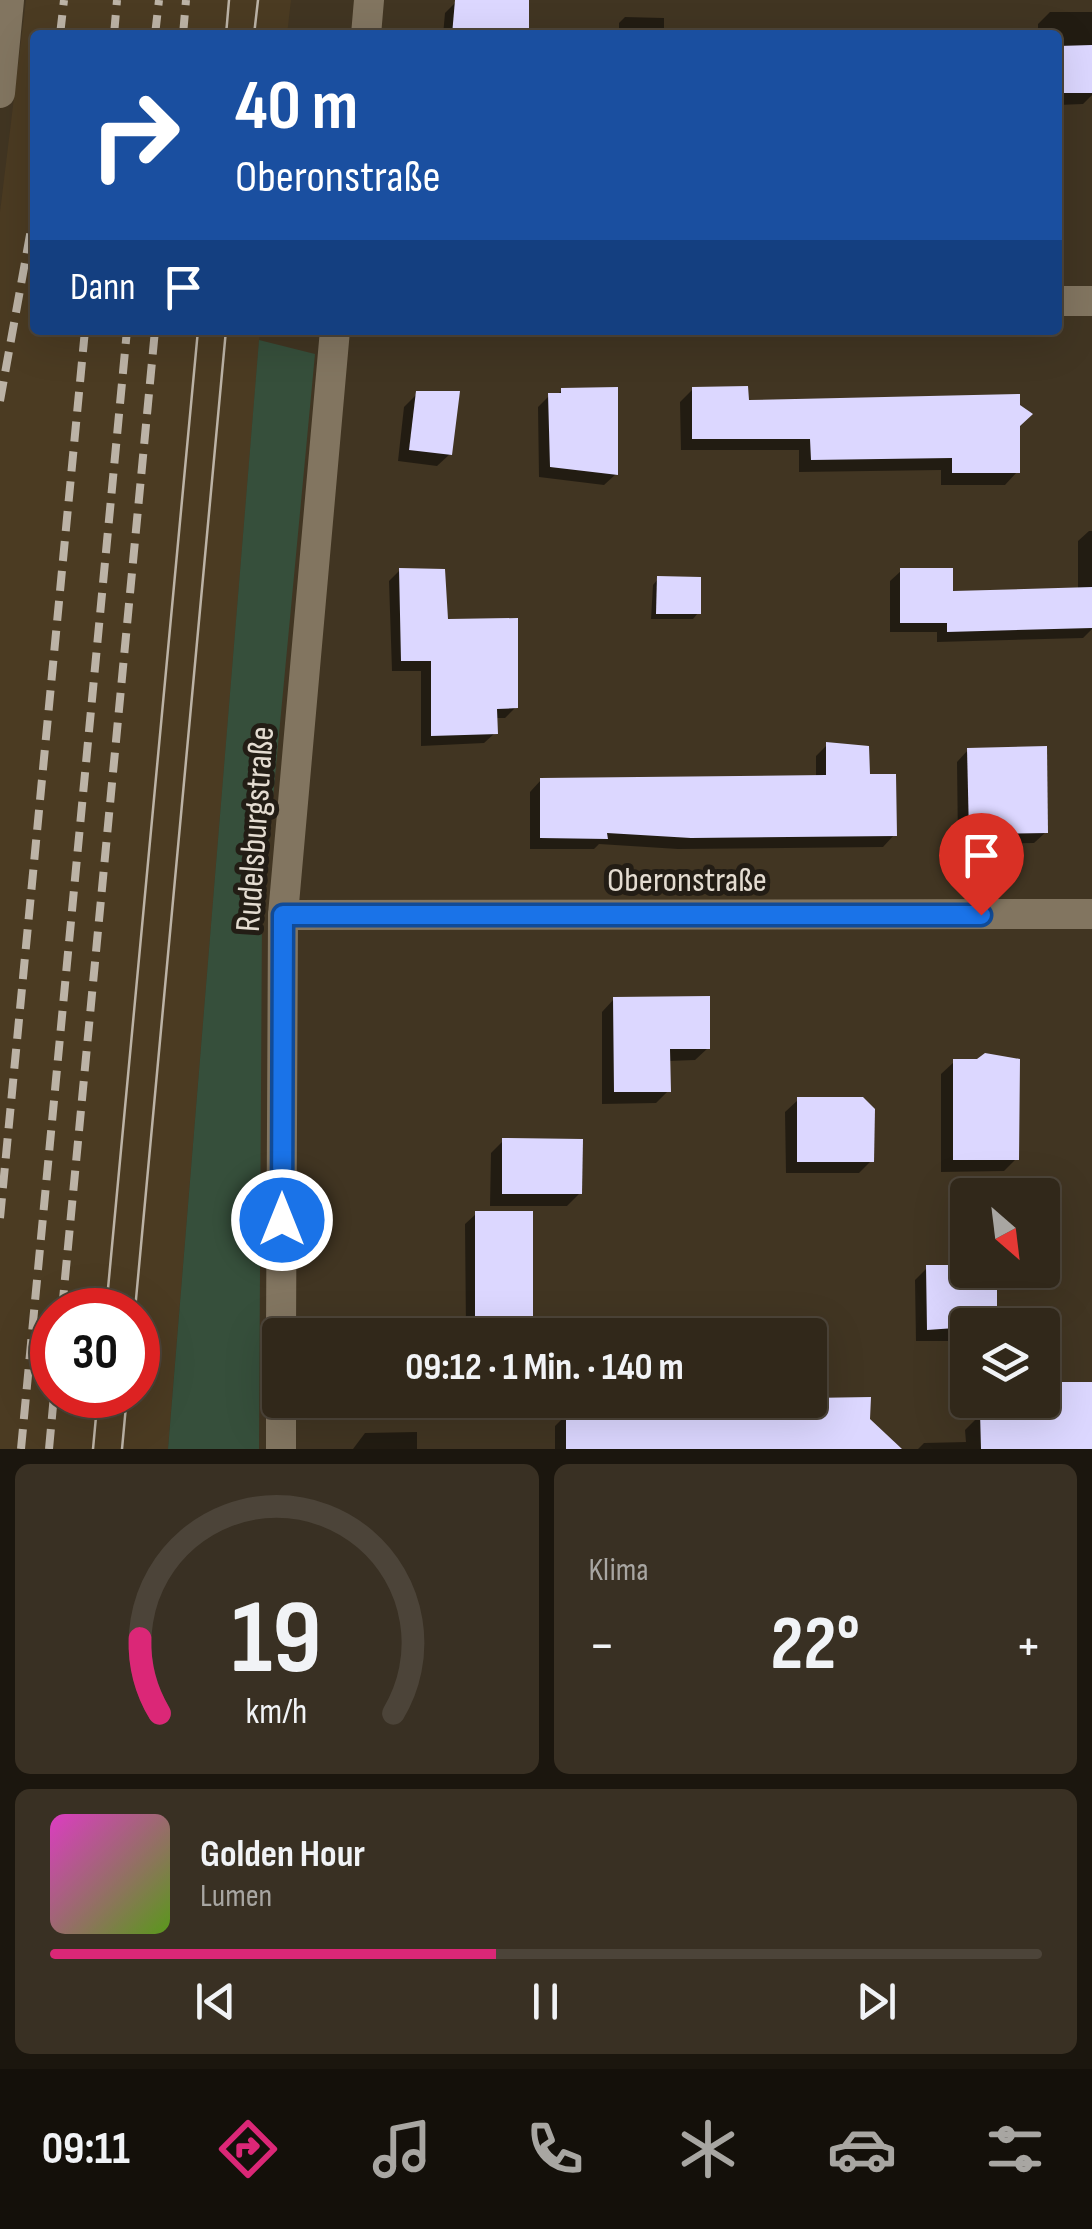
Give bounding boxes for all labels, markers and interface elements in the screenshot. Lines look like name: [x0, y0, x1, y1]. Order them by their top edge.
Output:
text: 40 m: [235, 65, 358, 149]
icon: right: [70, 70, 200, 200]
text: Oberonstraße: [235, 150, 440, 205]
icon: arrive: [156, 260, 211, 315]
text: Dann: [70, 265, 136, 310]
street label: Rudelsburgstraße: [227, 725, 284, 933]
pin: [939, 813, 1024, 916]
icon: arrive: [954, 828, 1009, 883]
street label: Oberonstraße: [607, 859, 767, 902]
position arrow: [230, 1168, 334, 1272]
north arrow: [950, 1178, 1060, 1288]
map controls: [950, 1178, 1060, 1418]
speed limit sign: 30: [30, 1288, 160, 1418]
button: layers: [950, 1308, 1060, 1418]
text: 09:12 · 1 Min. · 140 m: [405, 1345, 684, 1390]
text: Klima: [589, 1551, 649, 1590]
text: 19: [232, 1577, 322, 1702]
text: 22°: [771, 1600, 860, 1691]
text: −: [589, 1613, 615, 1680]
text: +: [1015, 1613, 1042, 1680]
text: km/h: [246, 1691, 308, 1734]
text: Golden Hour: [200, 1832, 365, 1877]
text: Lumen: [200, 1877, 272, 1916]
icon: previous: [188, 1974, 243, 2029]
icon: pause: [518, 1974, 573, 2029]
icon: next: [849, 1974, 904, 2029]
icon: directions: [213, 2114, 283, 2184]
icon: music: [367, 2114, 437, 2184]
icon: phone: [520, 2114, 590, 2184]
icon: climate: [673, 2114, 743, 2184]
icon: car: [827, 2114, 897, 2184]
icon: filters: [980, 2114, 1050, 2184]
text: 09:11: [42, 2122, 130, 2177]

